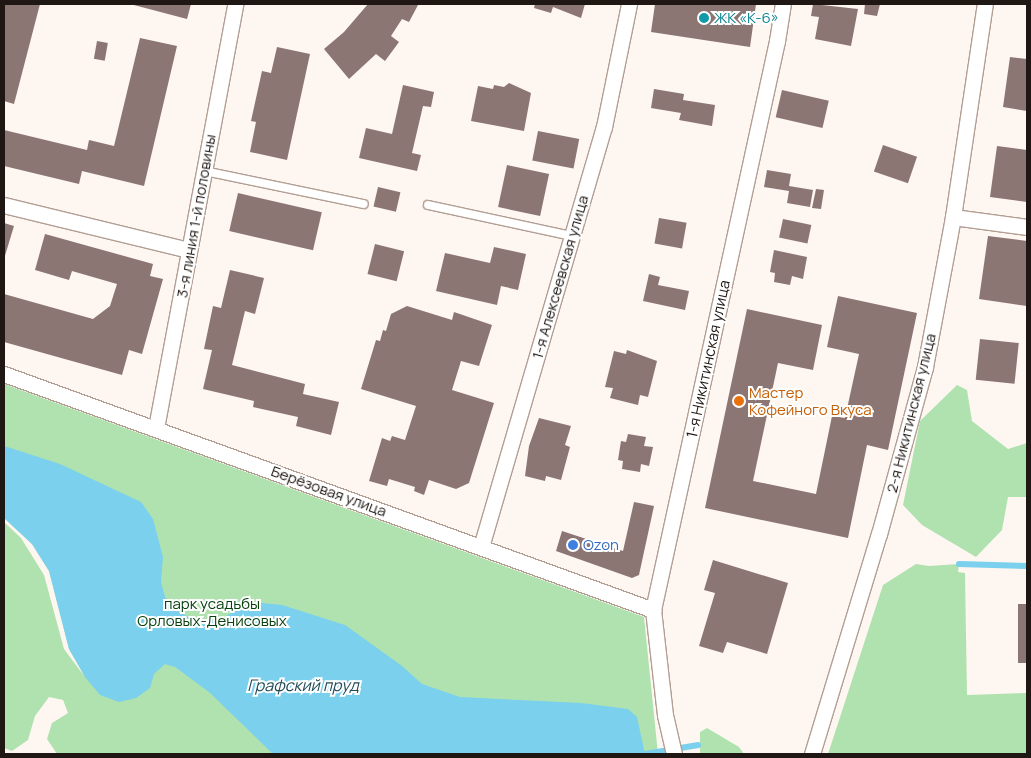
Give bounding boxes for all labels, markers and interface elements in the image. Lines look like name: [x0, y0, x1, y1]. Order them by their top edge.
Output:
place label: ЖК «К-6»: [714, 9, 779, 27]
marker: ЖК «К-6»: [698, 12, 710, 24]
street label: 3-я линия 1-й половины: [173, 133, 219, 299]
street label: 1-я Алексеевская улица: [528, 193, 592, 361]
street label: 1-я Никитинская улица: [682, 278, 734, 440]
street label: 2-я Никитинская улица: [882, 331, 940, 495]
place label: Мастер Кофейного Вкуса: [749, 383, 872, 418]
marker: Мастер Кофейного Вкуса: [733, 395, 745, 407]
street label: Берёзовая улица: [269, 462, 389, 520]
place label: Ozon: [583, 536, 619, 554]
marker: Ozon: [567, 539, 579, 551]
park label: парк усадьбы Орловых-Денисовых: [137, 594, 287, 629]
water label: Графский пруд: [247, 675, 359, 695]

